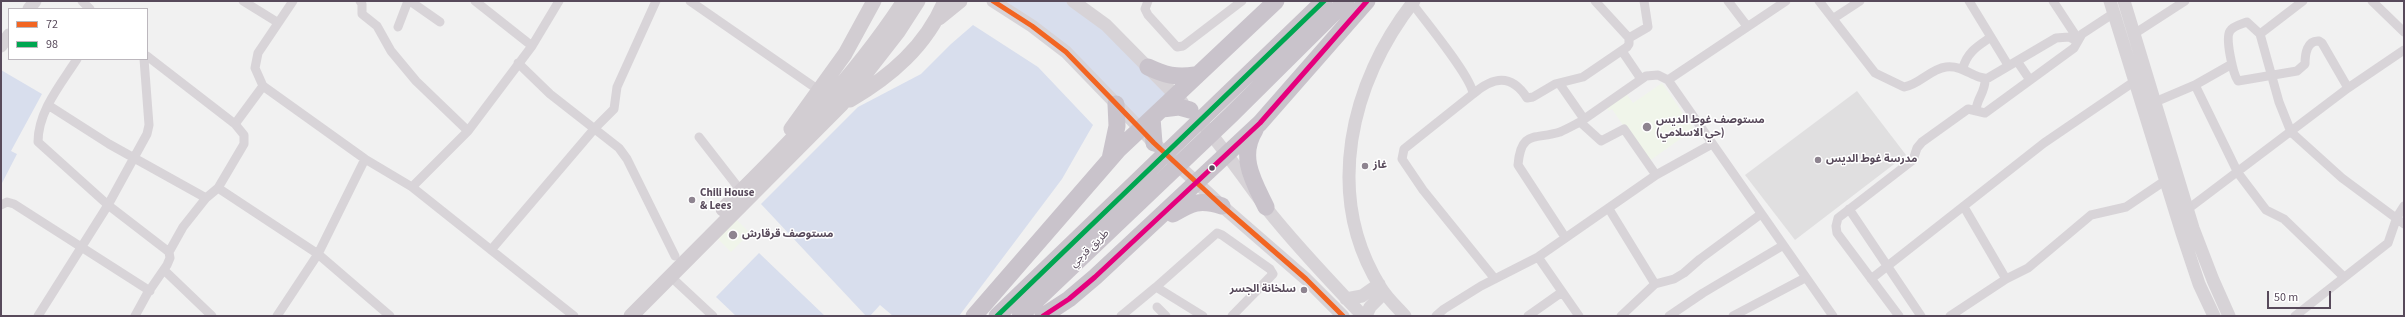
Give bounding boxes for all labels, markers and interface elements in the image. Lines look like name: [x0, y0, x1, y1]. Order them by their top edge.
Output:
legend: [8, 8, 148, 60]
text: 72: [46, 16, 58, 33]
text: 98: [46, 36, 58, 53]
place label: مستوصف غوط الديس (حي الاسلامي): [1656, 114, 1765, 140]
marker: مستوصف غوط الديس (حي الاسلامي): [1641, 121, 1653, 133]
place label: مدرسة غوط الديس: [1826, 153, 1917, 167]
marker: مدرسة غوط الديس: [1813, 155, 1823, 165]
place label: غاز: [1373, 159, 1387, 173]
marker: غاز: [1360, 161, 1370, 171]
unlabelled marker: [1207, 163, 1217, 173]
place label: Chili House & Lees: [700, 187, 754, 213]
marker: Chili House & Lees: [687, 195, 697, 205]
street label: طريق قرجي: [1068, 227, 1112, 271]
place label: مستوصف قرقارش: [742, 228, 834, 242]
marker: مستوصف قرقارش: [727, 229, 739, 241]
place label: سلخانة الجسر: [1230, 283, 1296, 297]
scale bar: [2269, 283, 2333, 309]
marker: سلخانة الجسر: [1299, 285, 1309, 295]
text: 50 m: [2274, 289, 2298, 306]

